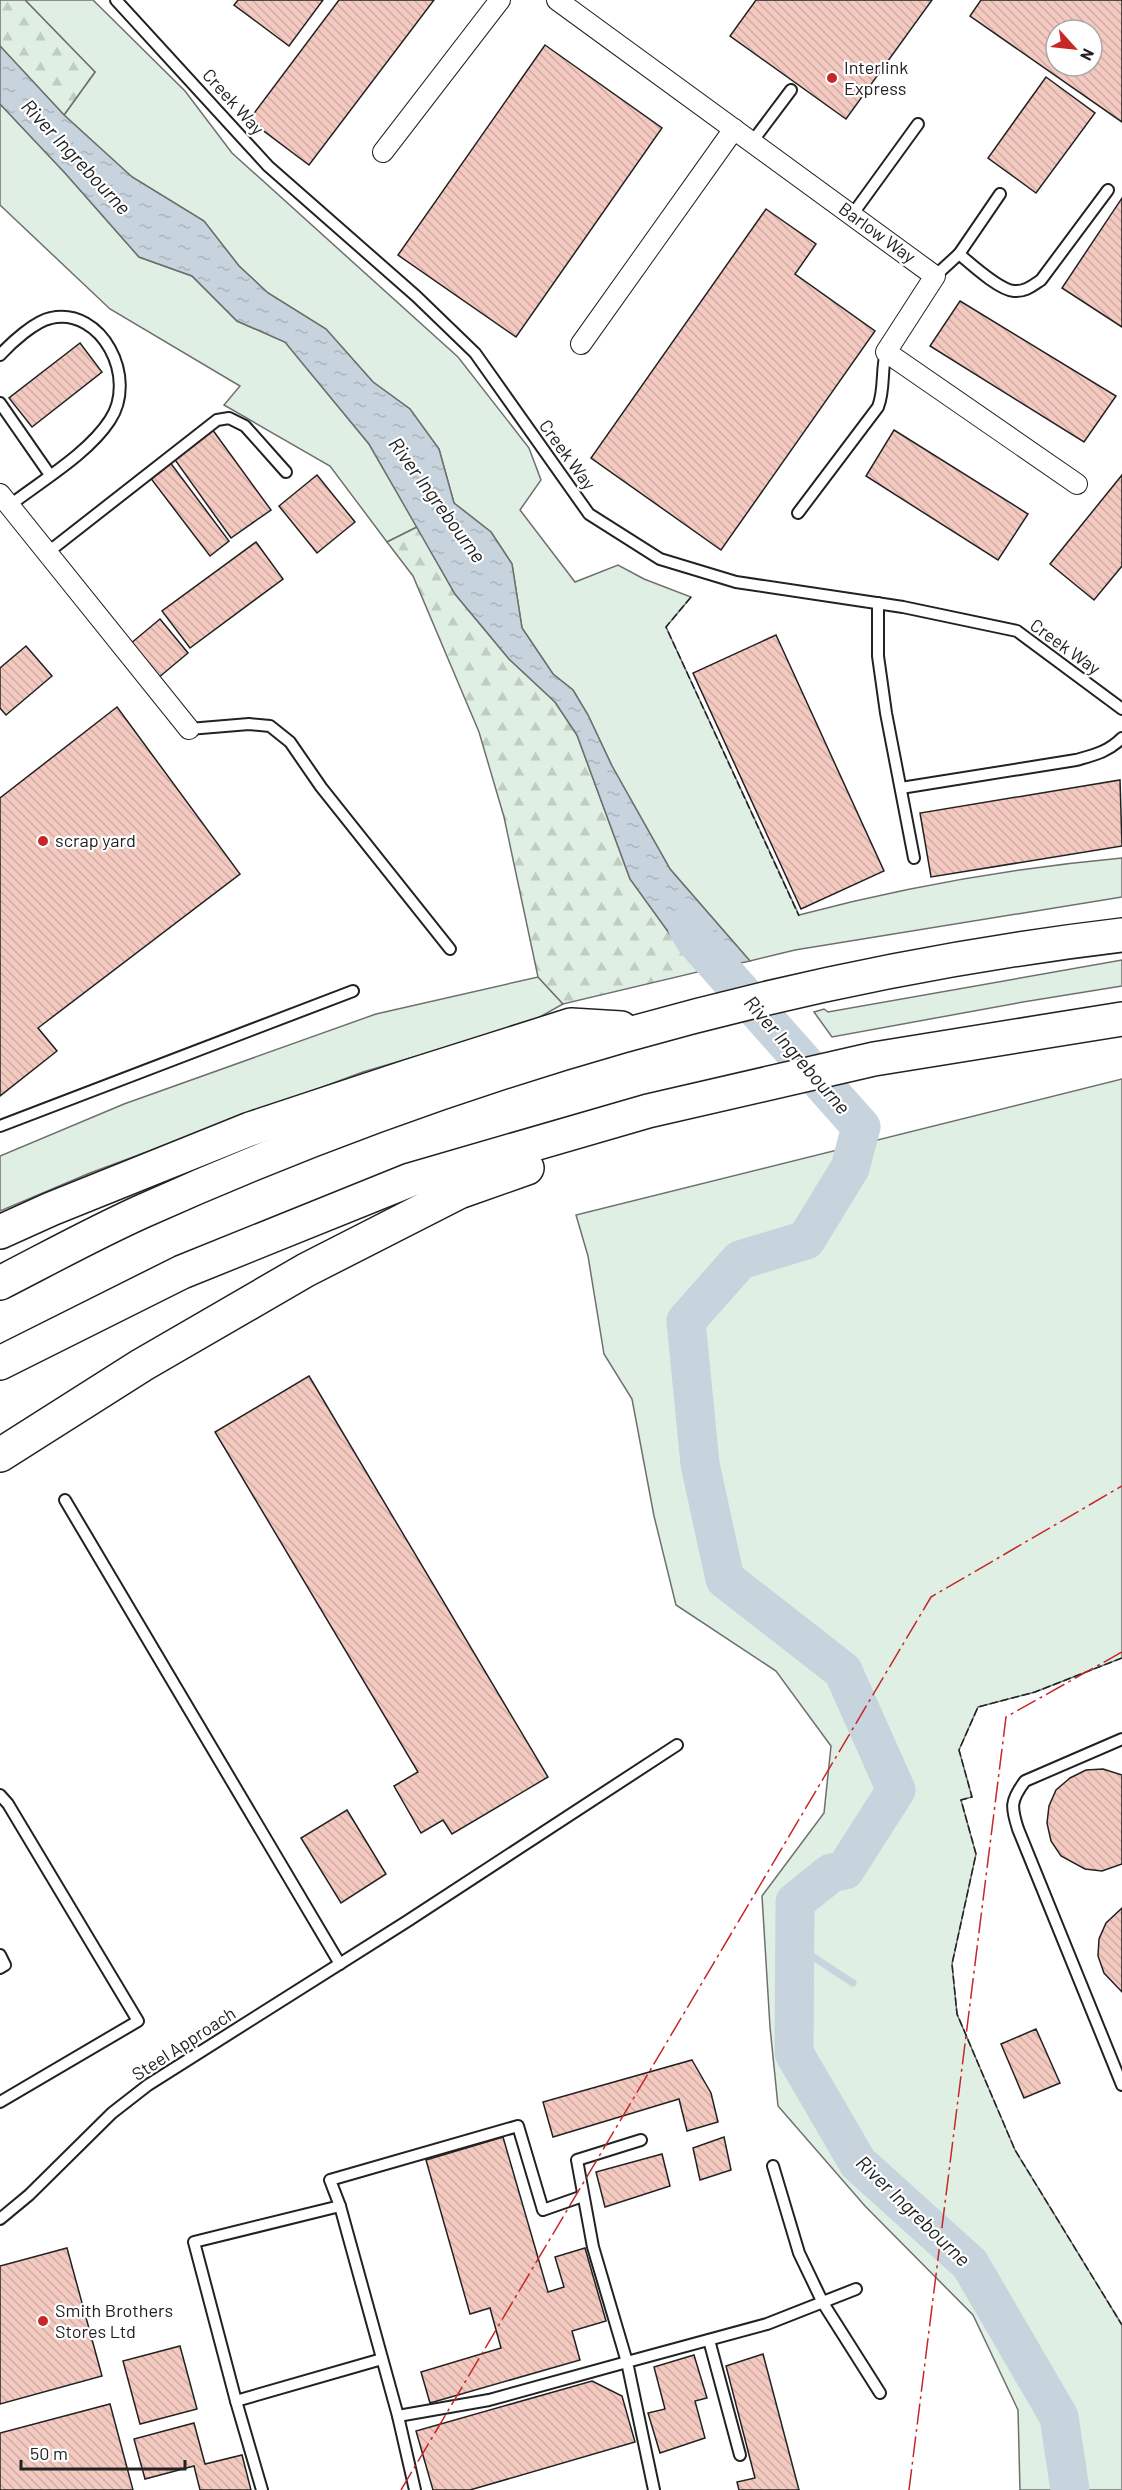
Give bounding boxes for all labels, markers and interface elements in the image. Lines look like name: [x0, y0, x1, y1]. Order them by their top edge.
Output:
north arrow: [1044, 18, 1104, 78]
text: N: [1077, 46, 1099, 64]
place label: Interlink Express: [844, 56, 908, 99]
street label: Creek Way: [198, 64, 269, 139]
marker: Interlink Express: [825, 71, 839, 85]
water label: River Ingrebourne: [17, 94, 136, 219]
street label: Barlow Way: [835, 197, 920, 267]
street label: Creek Way: [535, 415, 601, 494]
water label: River Ingrebourne: [384, 432, 491, 567]
street label: Creek Way: [1026, 613, 1105, 679]
place label: scrap yard: [55, 829, 136, 851]
marker: scrap yard: [36, 834, 50, 848]
water label: River Ingrebourne: [740, 990, 856, 1119]
street label: Steel Approach: [128, 2002, 239, 2085]
water label: River Ingrebourne: [852, 2150, 976, 2271]
place label: Smith Brothers Stores Ltd: [55, 2299, 173, 2342]
marker: Smith Brothers Stores Ltd: [36, 2314, 50, 2328]
scale bar: [21, 2433, 184, 2471]
text: 50 m: [30, 2442, 68, 2464]

